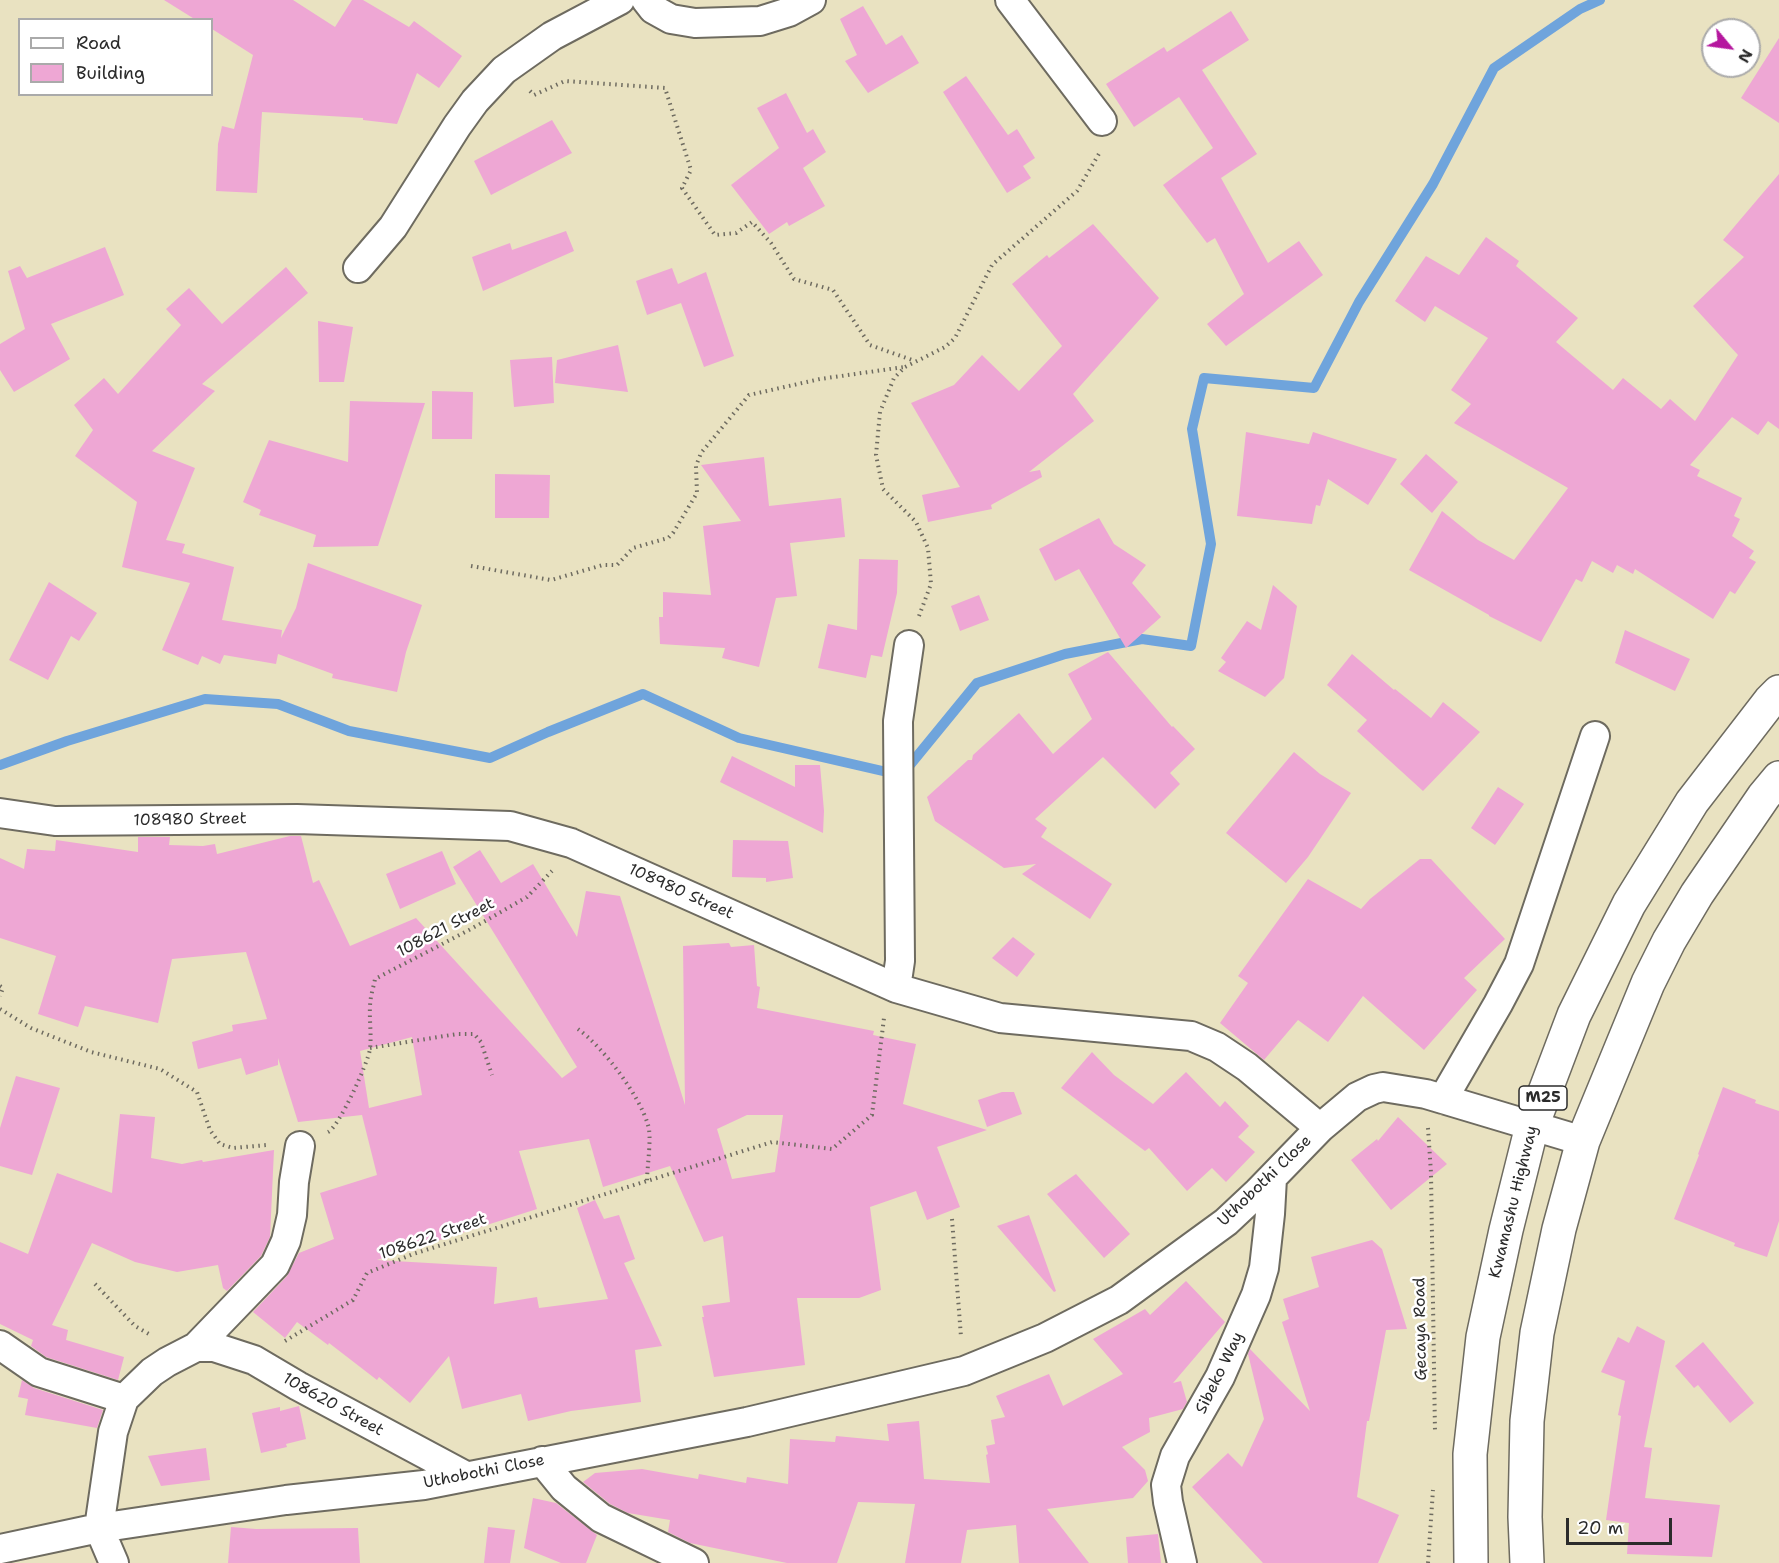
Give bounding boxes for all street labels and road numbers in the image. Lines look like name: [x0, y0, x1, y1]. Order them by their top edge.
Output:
street label: 108980 Street: [133, 809, 247, 831]
street label: 108980 Street: [625, 860, 737, 924]
street label: 108621 Street: [394, 894, 498, 962]
road number: M25: [1519, 1086, 1567, 1110]
street label: Kwamashu Highway: [1486, 1124, 1542, 1280]
street label: Uthobothi Close: [1214, 1131, 1316, 1231]
street label: 108622 Street: [377, 1210, 489, 1264]
street label: Gecaya Road: [1411, 1277, 1431, 1381]
street label: Sibeko Way: [1192, 1329, 1248, 1417]
street label: 108620 Street: [279, 1369, 387, 1441]
street label: Uthobothi Close: [422, 1451, 546, 1493]

